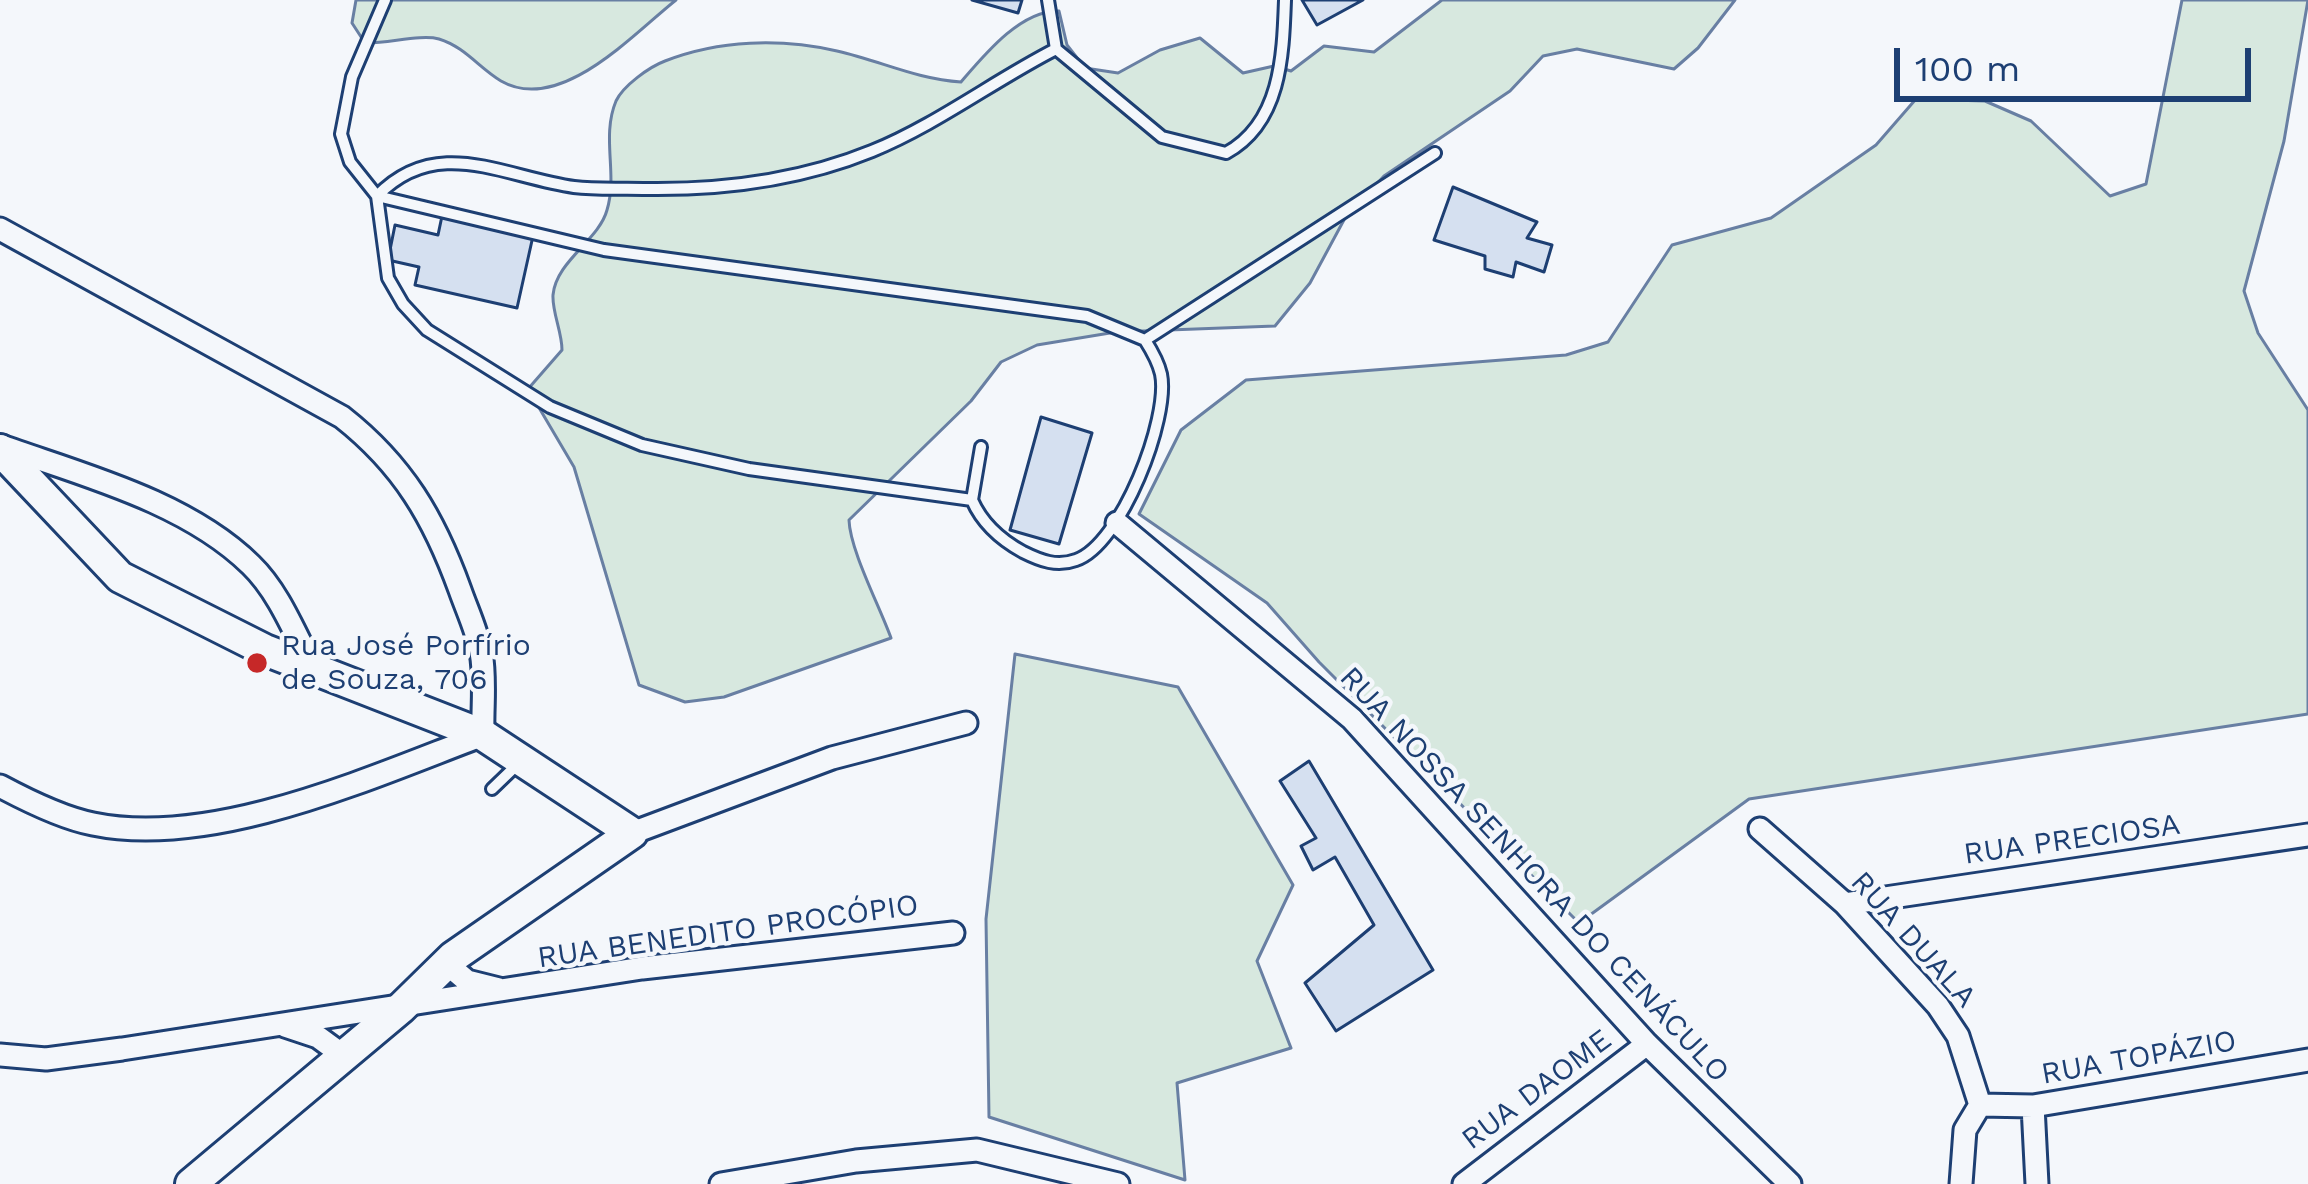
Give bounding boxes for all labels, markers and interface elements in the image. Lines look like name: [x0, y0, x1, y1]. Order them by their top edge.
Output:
scale bar: [1900, 24, 2257, 98]
text: 100 m: [1915, 48, 2020, 90]
place label: Rua José Porfírio de Souza, 706: [281, 628, 531, 698]
marker: Rua José Porfírio de Souza, 706: [244, 650, 270, 676]
street label: RUA NOSSA SENHORA DO CENÁCULO: [1332, 660, 1736, 1090]
street label: RUA PRECIOSA: [1961, 807, 2183, 873]
street label: RUA DUALA: [1843, 865, 1983, 1015]
street label: RUA BENEDITO PROCÓPIO: [535, 887, 921, 977]
street label: RUA DAOME: [1455, 1022, 1619, 1158]
street label: RUA TOPÁZIO: [2039, 1023, 2239, 1093]

